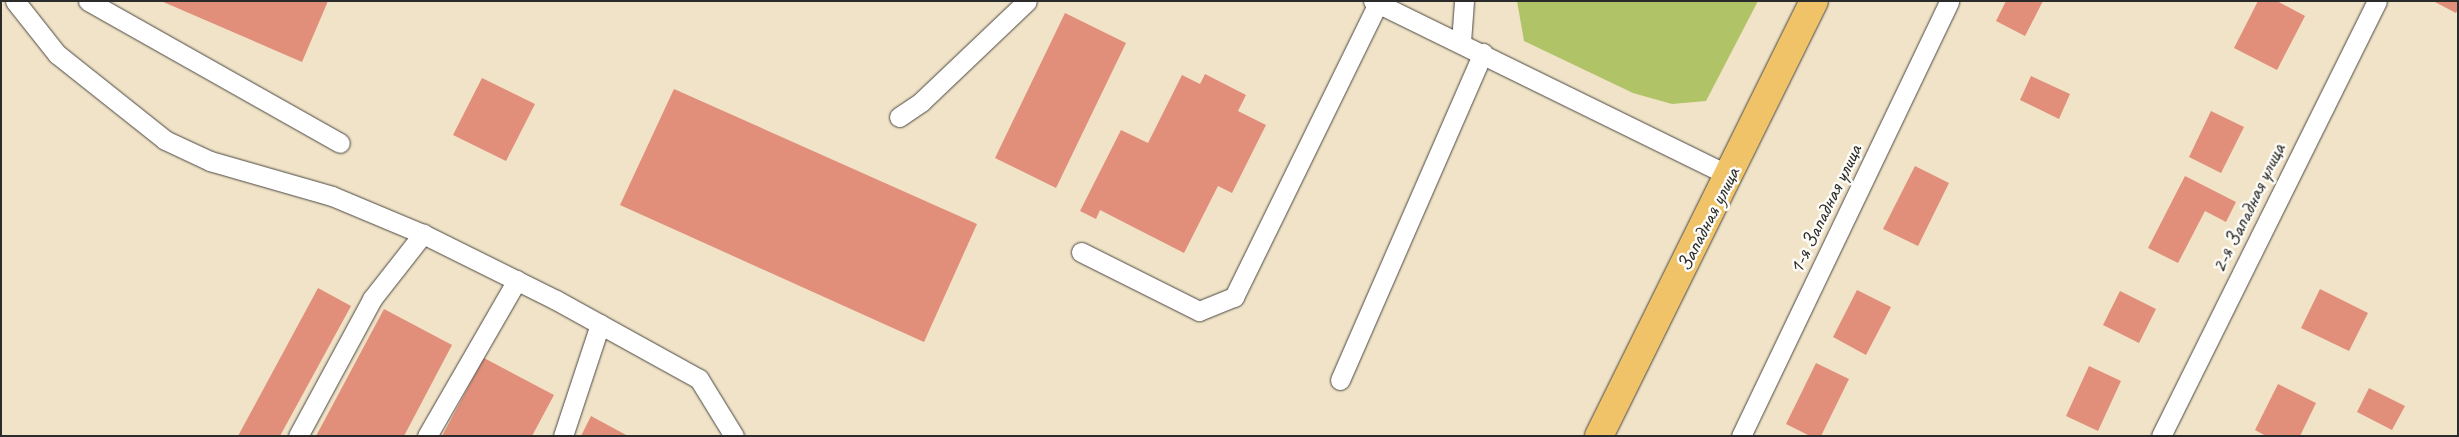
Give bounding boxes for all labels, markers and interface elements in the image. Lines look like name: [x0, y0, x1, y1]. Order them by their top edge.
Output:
street label: 2-я Западная улица: [2205, 138, 2291, 278]
street label: 1-я Западная улица: [1782, 139, 1868, 279]
street label: Западная улица: [1671, 162, 1745, 276]

